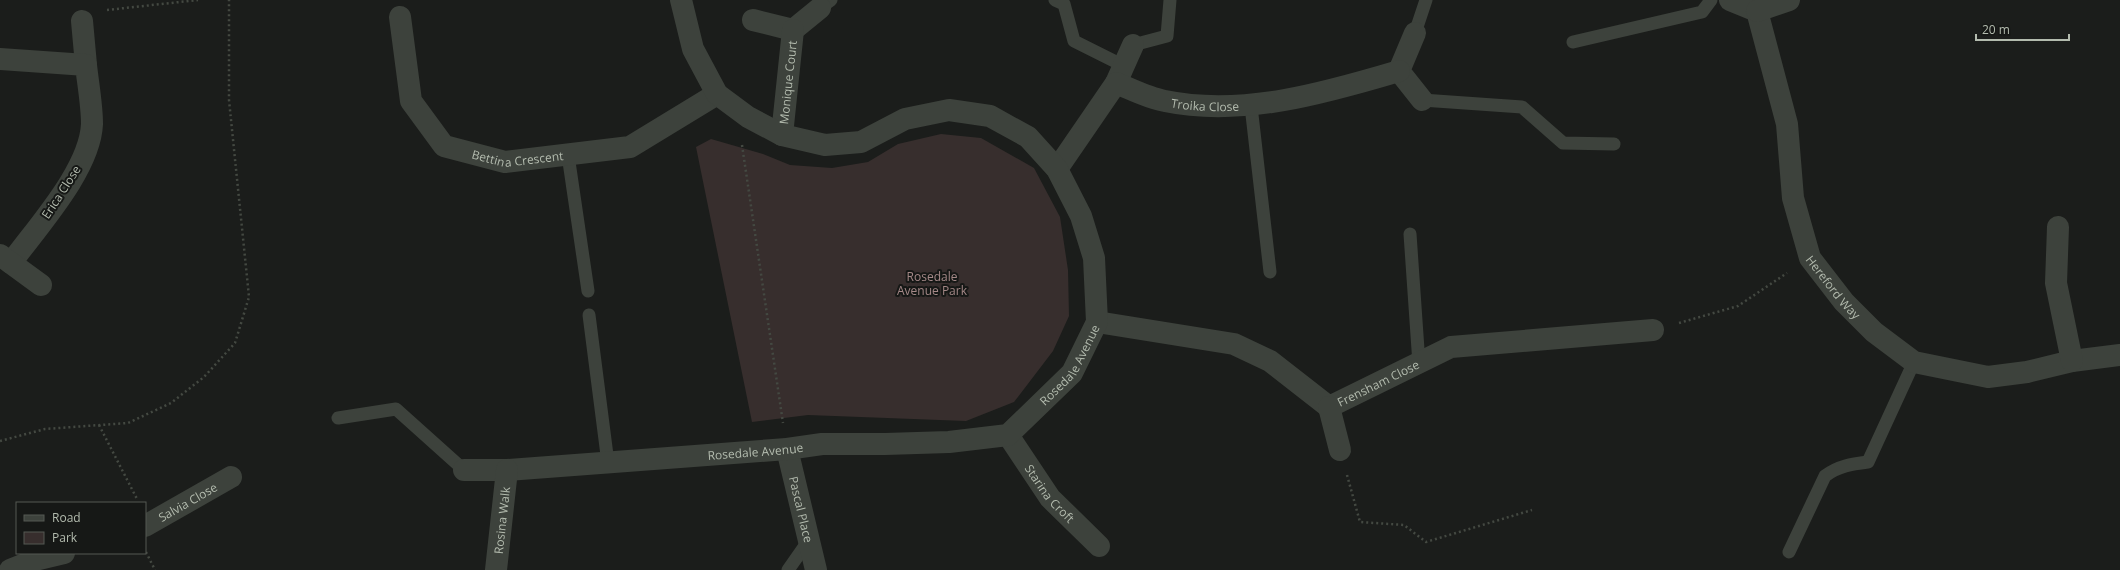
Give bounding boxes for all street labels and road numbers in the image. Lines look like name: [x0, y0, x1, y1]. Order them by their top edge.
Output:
street label: Monique Court: [775, 39, 800, 125]
street label: Troika Close: [1170, 94, 1240, 115]
street label: Bettina Crescent: [470, 145, 564, 170]
street label: Erica Close: [37, 162, 85, 222]
street label: Hereford Way: [1802, 252, 1865, 323]
street label: Rosedale Avenue: [1035, 321, 1103, 409]
street label: Frensham Close: [1334, 355, 1422, 410]
street label: Rosedale Avenue: [707, 438, 804, 463]
street label: Starina Croft: [1021, 461, 1079, 526]
street label: Pascal Place: [785, 474, 818, 544]
street label: Salvia Close: [155, 478, 220, 525]
street label: Rosina Walk: [489, 485, 514, 555]

